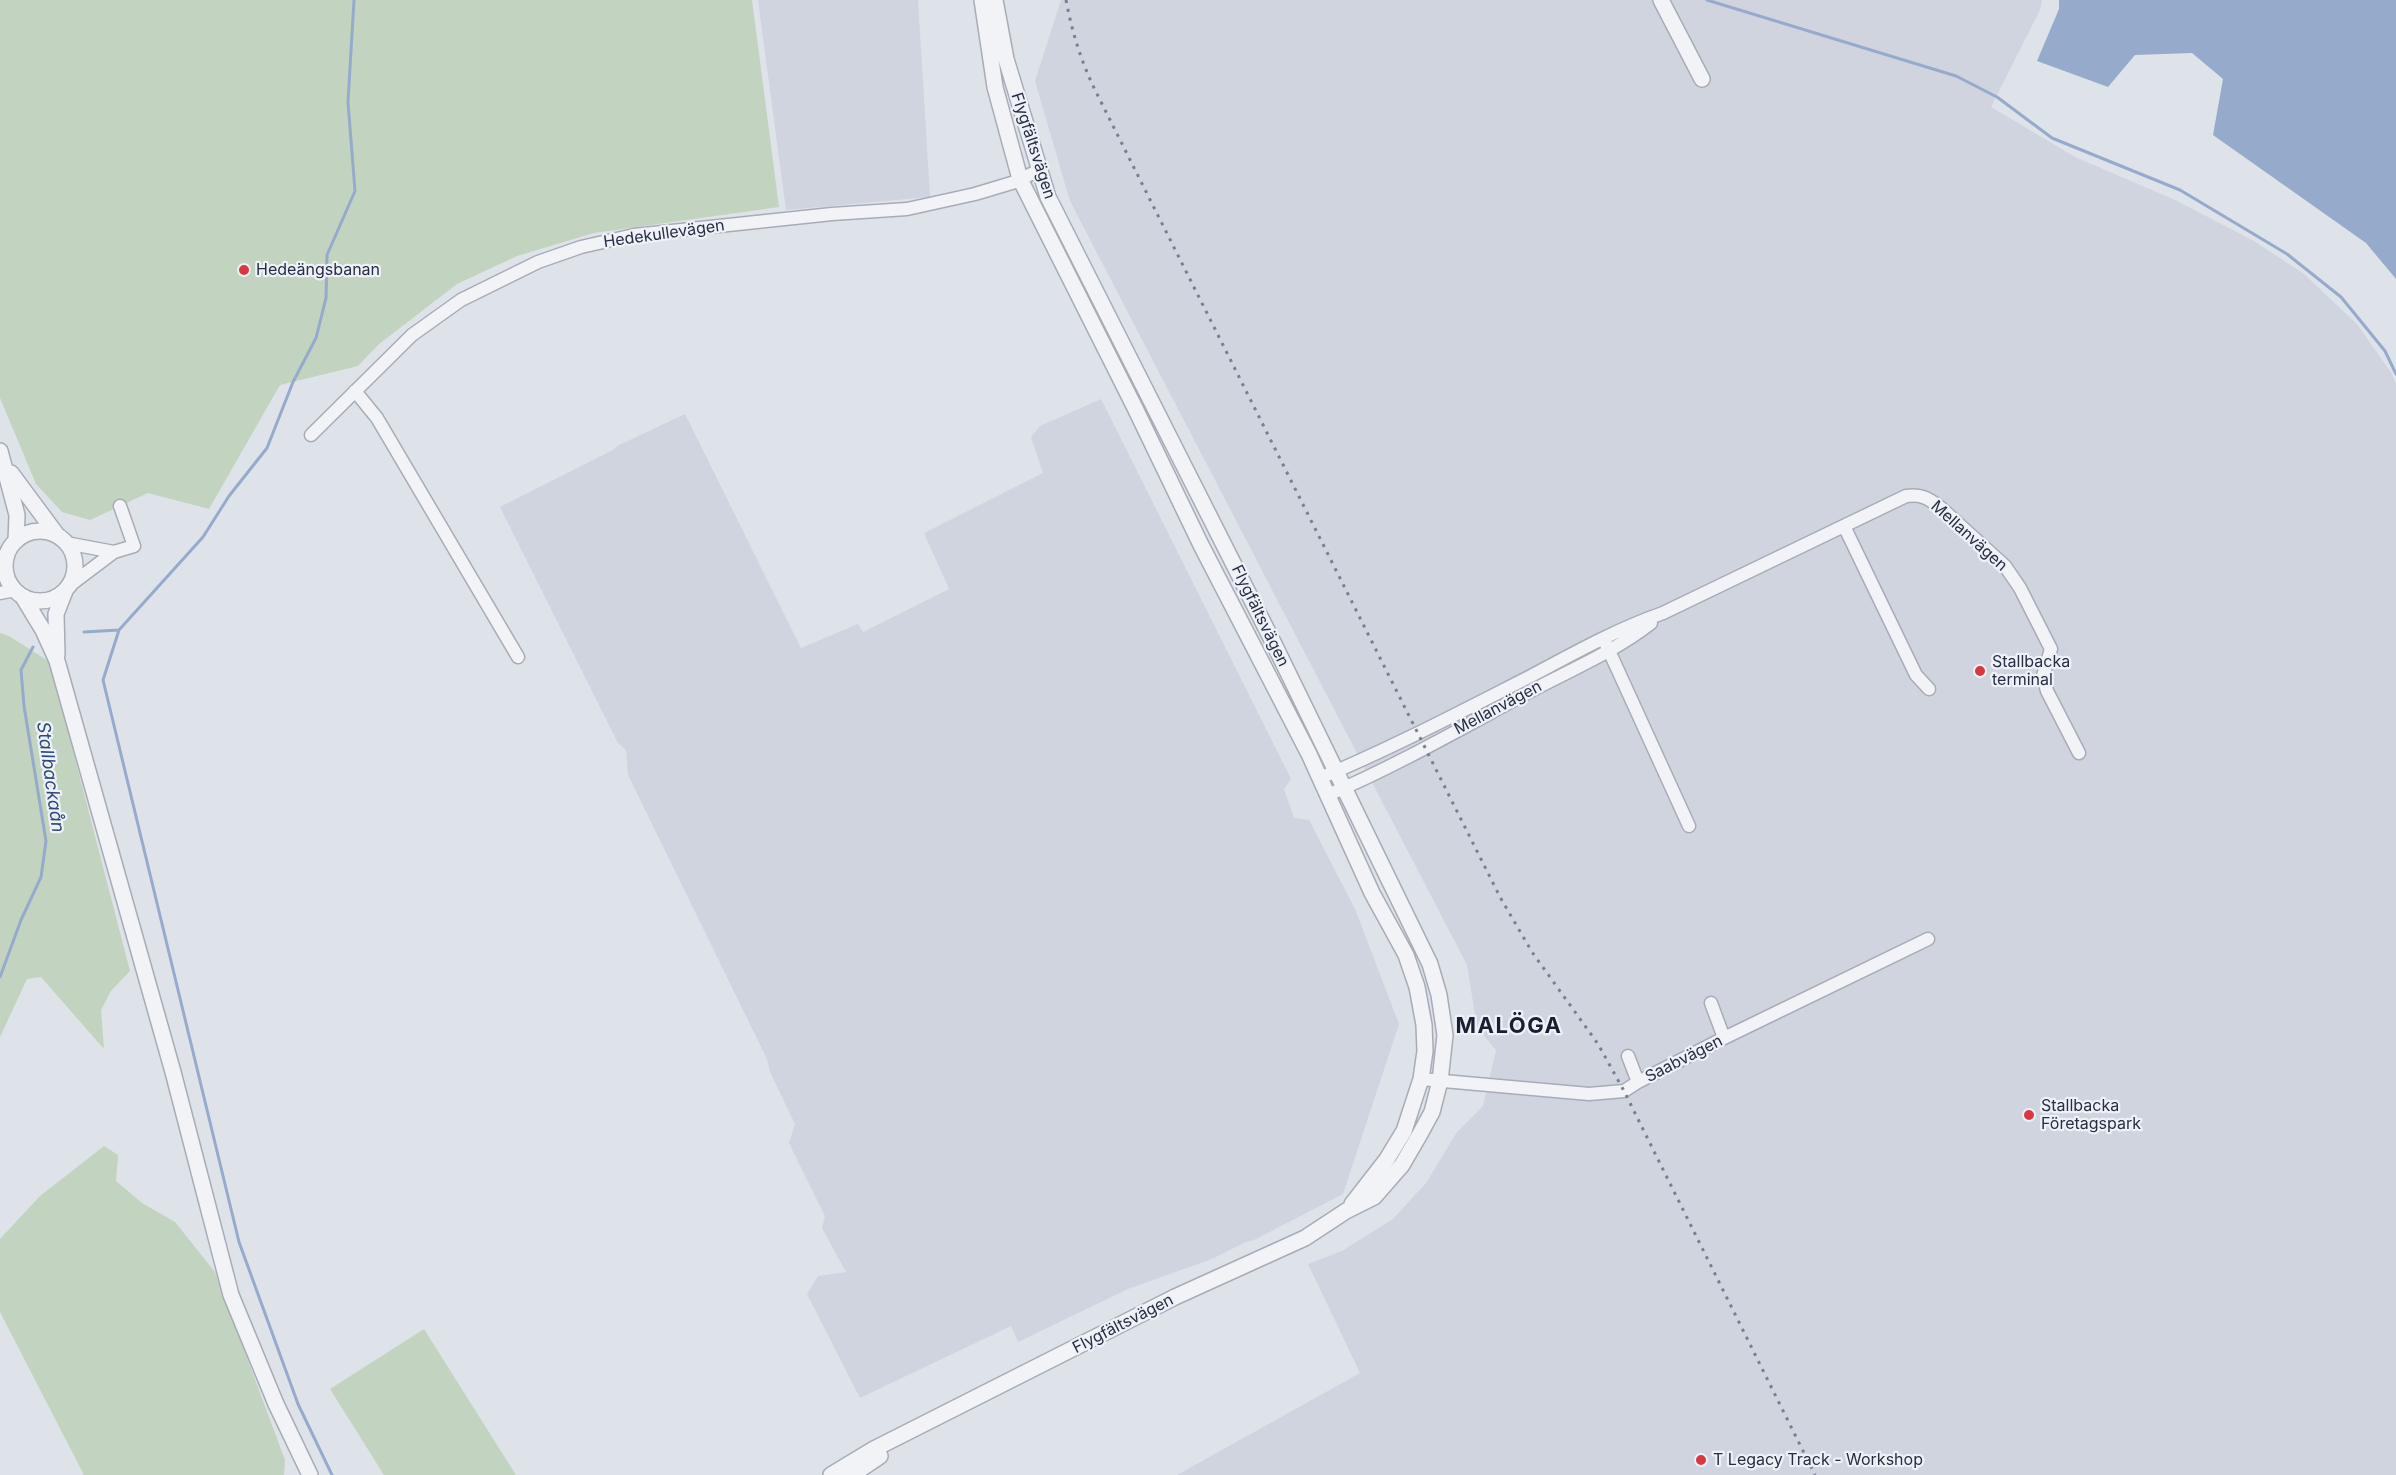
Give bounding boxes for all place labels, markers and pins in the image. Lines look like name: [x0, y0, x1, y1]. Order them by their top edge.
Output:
place label: Hedeängsbanan: [256, 260, 380, 280]
marker: Hedeängsbanan: [237, 263, 251, 277]
place label: Stallbacka terminal: [1992, 652, 2070, 690]
marker: Stallbacka terminal: [1973, 664, 1987, 678]
place label: Stallbacka Företagspark: [2041, 1096, 2141, 1134]
marker: Stallbacka Företagspark: [2022, 1108, 2036, 1122]
place label: T Legacy Track - Workshop: [1713, 1450, 1923, 1470]
marker: T Legacy Track - Workshop: [1694, 1453, 1708, 1467]

